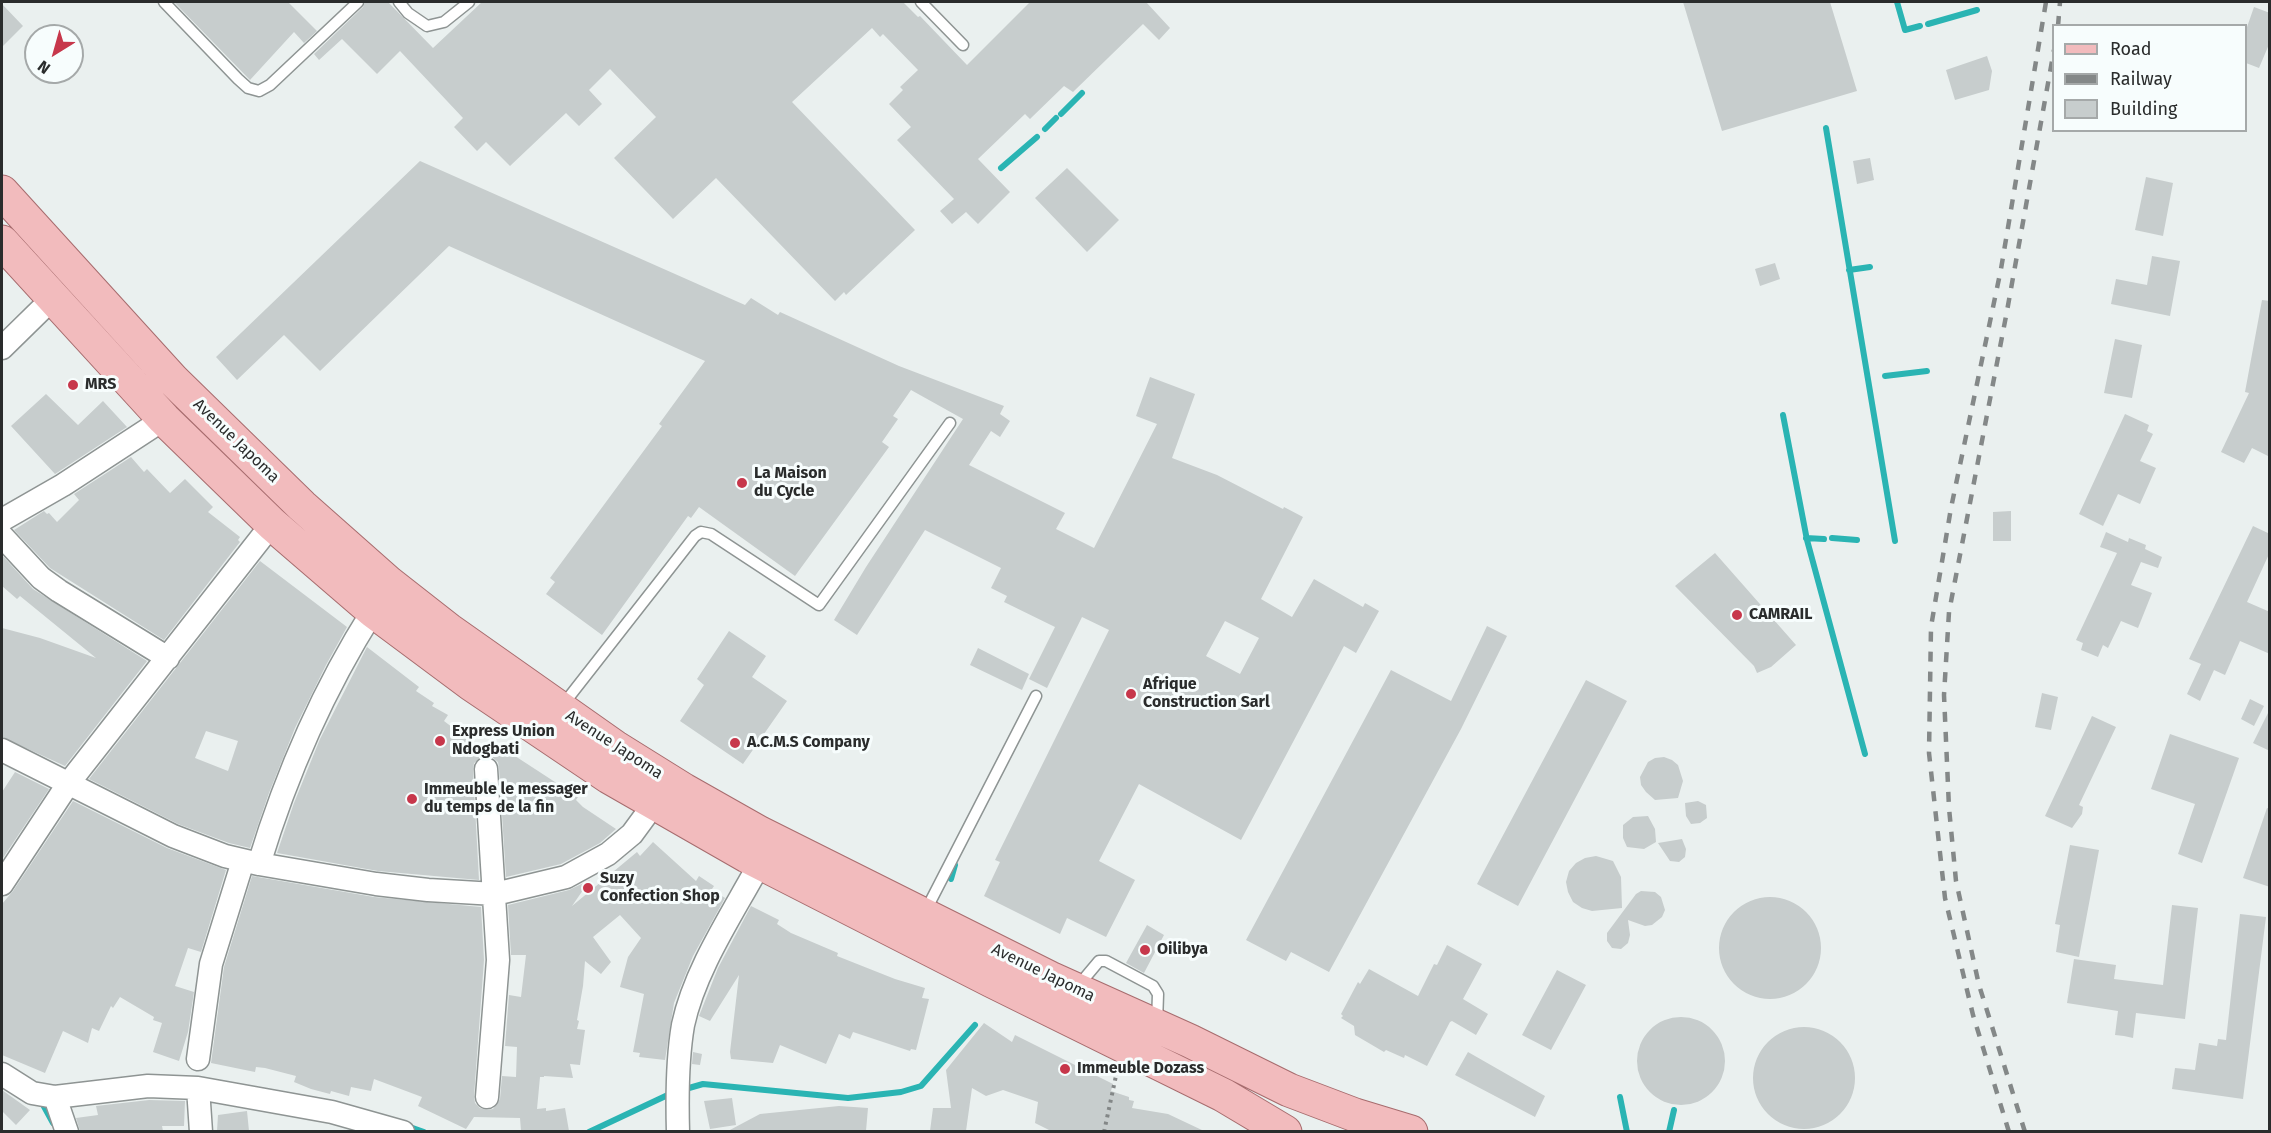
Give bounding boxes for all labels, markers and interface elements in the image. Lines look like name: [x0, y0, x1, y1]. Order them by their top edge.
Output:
north arrow: [24, 24, 84, 84]
legend: [2052, 24, 2247, 132]
text: Road: [2110, 38, 2152, 60]
text: N: [34, 56, 54, 78]
text: Railway: [2110, 68, 2172, 90]
text: Building: [2110, 98, 2177, 120]
place label: MRS: [85, 375, 116, 395]
marker: MRS: [66, 378, 80, 392]
street label: Avenue Japoma: [189, 395, 283, 487]
place label: La Maison du Cycle: [754, 464, 827, 502]
marker: La Maison du Cycle: [735, 476, 749, 490]
place label: CAMRAIL: [1749, 605, 1812, 625]
marker: CAMRAIL: [1730, 608, 1744, 622]
place label: Afrique Construction Sarl: [1143, 675, 1270, 713]
marker: Afrique Construction Sarl: [1124, 687, 1138, 701]
street label: Avenue Japoma: [562, 706, 666, 784]
place label: Express Union Ndogbati: [452, 722, 555, 760]
place label: A.C.M.S Company: [747, 733, 870, 753]
marker: Express Union Ndogbati: [433, 734, 447, 748]
marker: A.C.M.S Company: [728, 736, 742, 750]
place label: Immeuble le messager du temps de la fin: [424, 780, 588, 818]
marker: Immeuble le messager du temps de la fin: [405, 792, 419, 806]
place label: Suzy Confection Shop: [600, 869, 720, 907]
marker: Suzy Confection Shop: [581, 881, 595, 895]
street label: Avenue Japoma: [988, 940, 1098, 1006]
place label: Oilibya: [1157, 940, 1208, 960]
marker: Oilibya: [1138, 943, 1152, 957]
place label: Immeuble Dozass: [1077, 1059, 1204, 1079]
marker: Immeuble Dozass: [1058, 1062, 1072, 1076]

